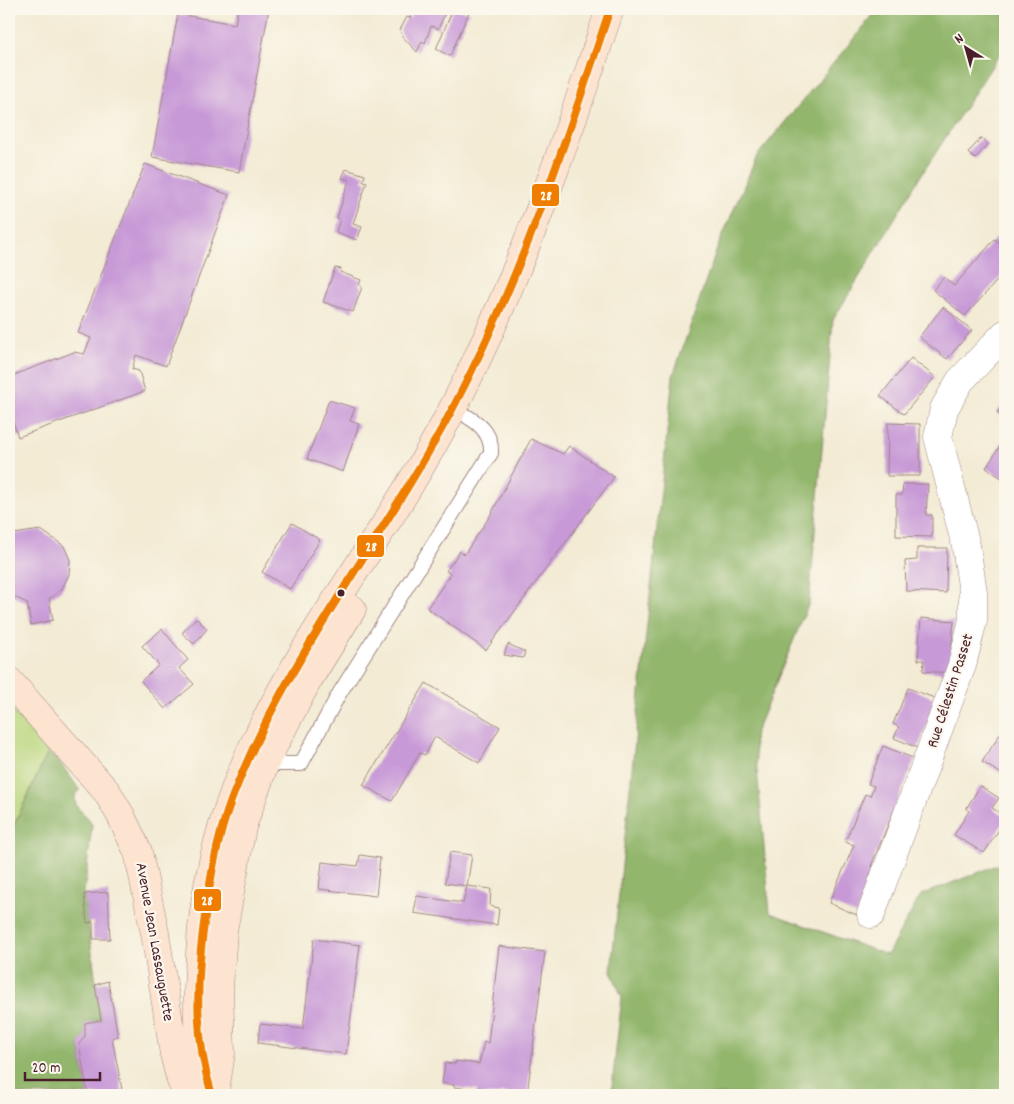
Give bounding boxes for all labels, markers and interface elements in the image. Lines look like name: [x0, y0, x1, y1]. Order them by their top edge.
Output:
north arrow: [942, 22, 992, 72]
text: N: [951, 29, 968, 49]
line badge: 28: [531, 183, 560, 207]
text: 28: [540, 187, 552, 207]
line badge: 28: [356, 534, 385, 558]
text: 28: [365, 538, 377, 558]
unlabelled marker: [336, 588, 346, 598]
street label: Rue Célestin Passet: [922, 631, 980, 751]
street label: Avenue Jean Lassauguette: [129, 861, 179, 1023]
line badge: 28: [193, 888, 222, 912]
text: 28: [201, 892, 213, 912]
scale bar: [25, 1049, 100, 1081]
text: 20 m: [32, 1058, 60, 1080]

